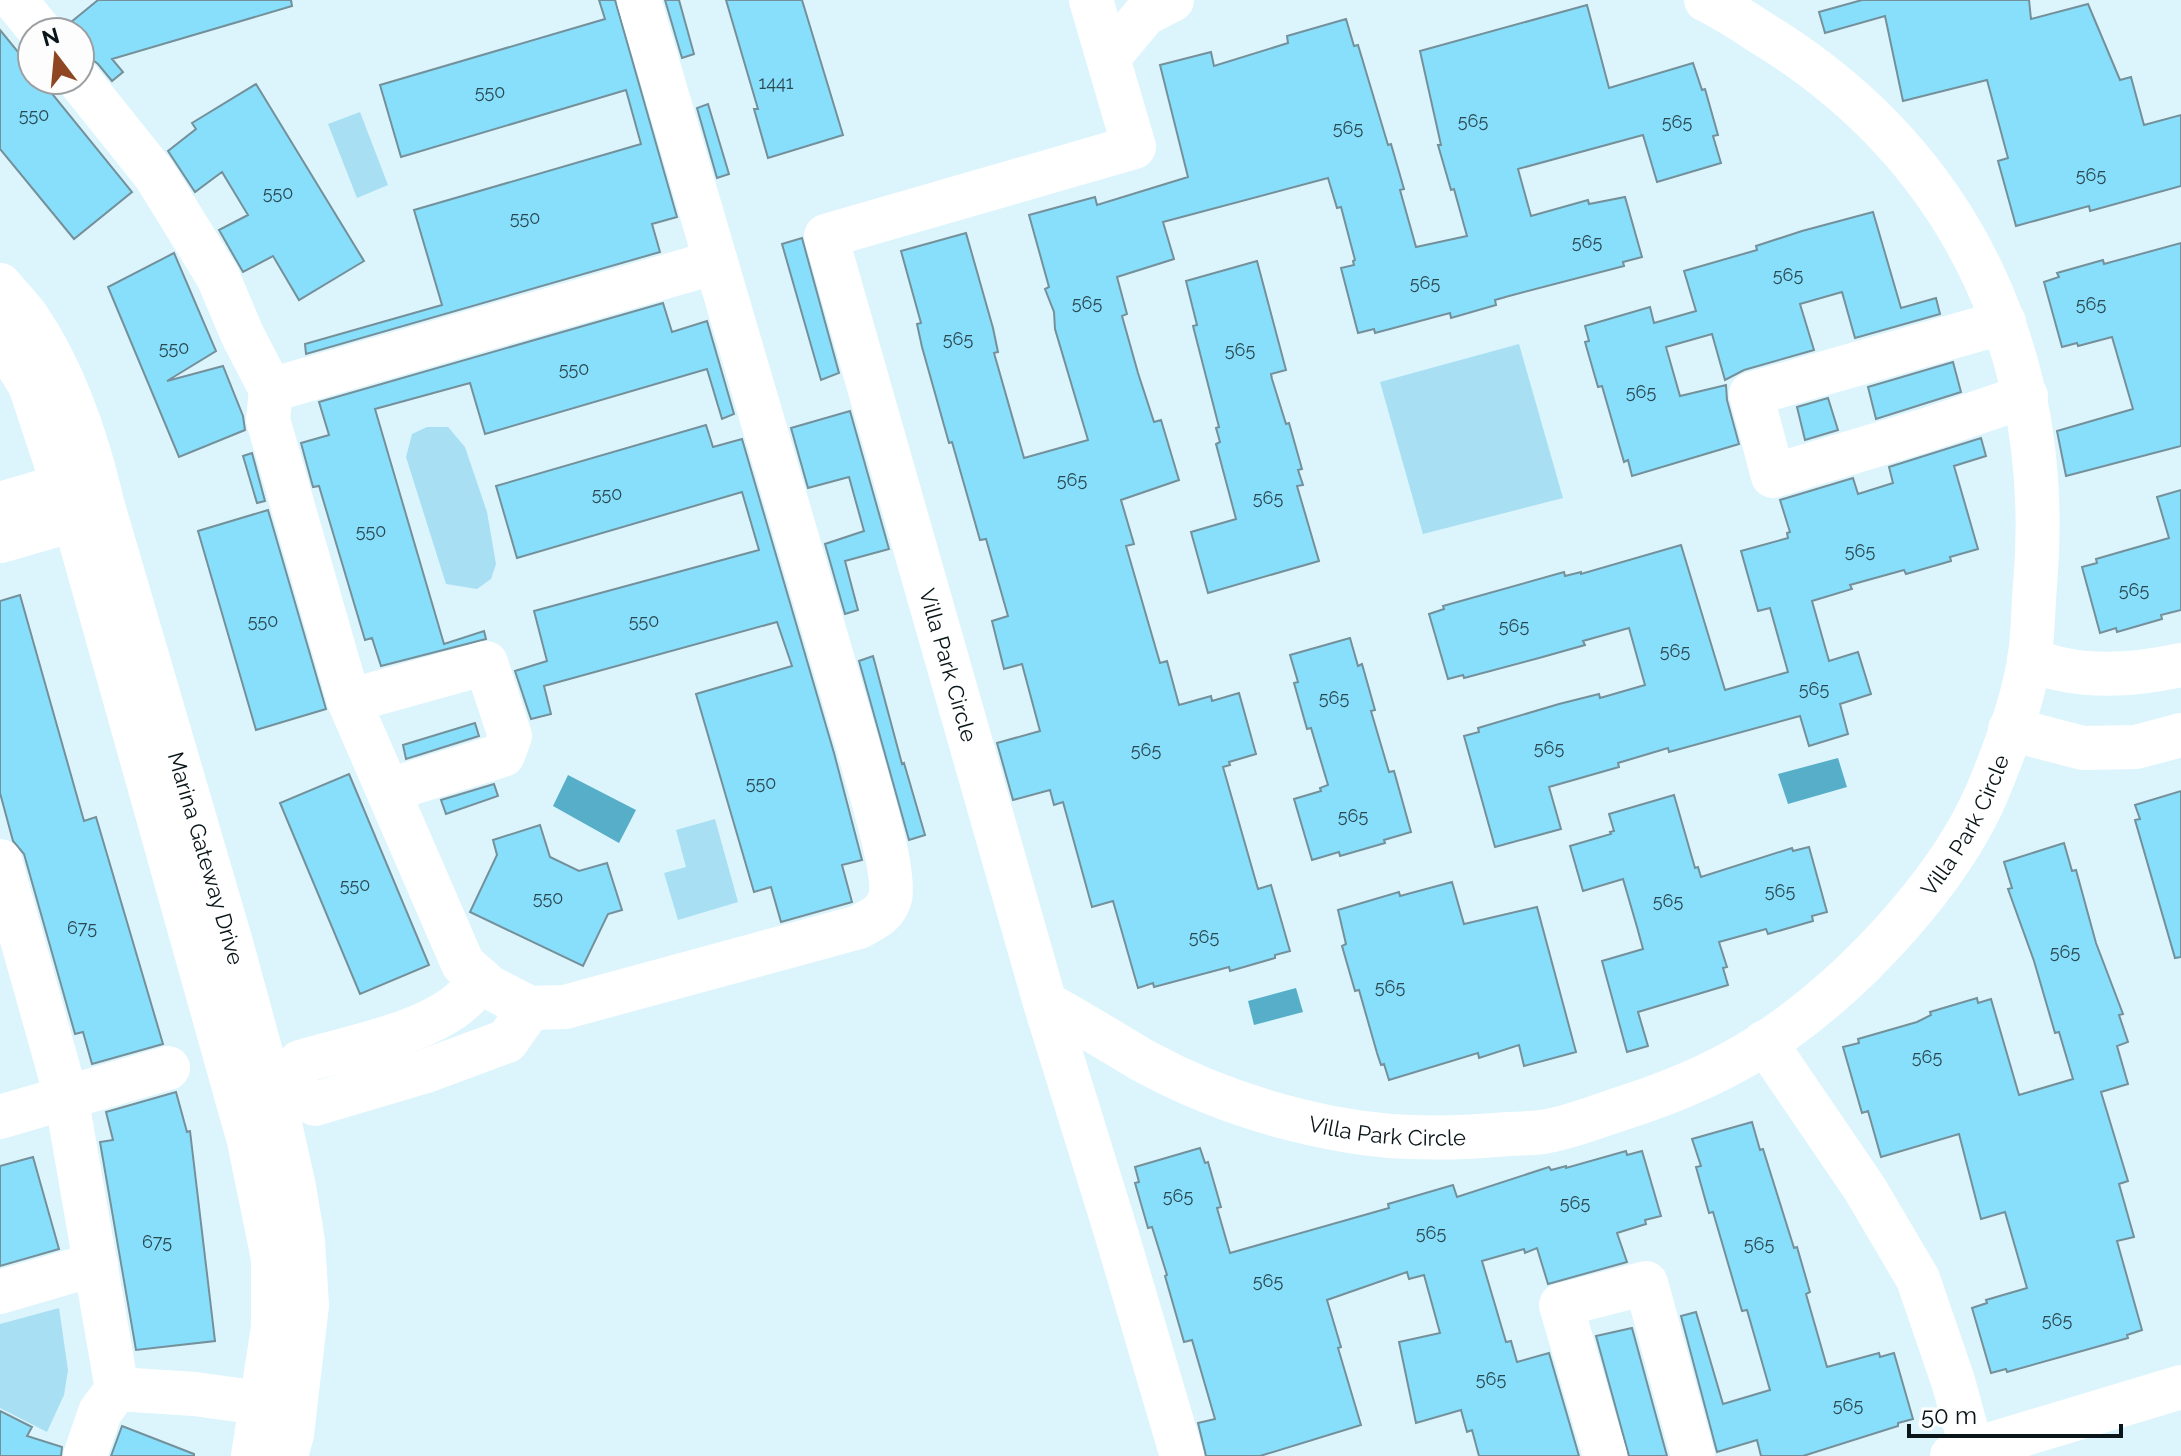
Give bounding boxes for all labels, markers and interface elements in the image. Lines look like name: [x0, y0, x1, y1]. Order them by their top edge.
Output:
north arrow: [16, 16, 96, 96]
text: N: [39, 22, 62, 52]
house number: 1441: [758, 72, 794, 93]
house number: 550: [475, 81, 505, 102]
house number: 550: [19, 104, 49, 125]
house number: 565: [1458, 110, 1488, 131]
house number: 565: [1662, 111, 1692, 132]
house number: 565: [1333, 117, 1363, 138]
house number: 565: [2076, 164, 2106, 185]
house number: 550: [263, 182, 293, 203]
house number: 550: [510, 207, 540, 228]
house number: 565: [1572, 231, 1602, 252]
house number: 565: [1773, 264, 1803, 285]
house number: 565: [1410, 272, 1440, 293]
house number: 565: [1072, 292, 1102, 313]
house number: 565: [2076, 293, 2106, 314]
house number: 565: [943, 328, 973, 349]
house number: 550: [159, 337, 189, 358]
house number: 565: [1225, 339, 1255, 360]
house number: 550: [559, 358, 589, 379]
house number: 565: [1626, 381, 1656, 402]
house number: 565: [1057, 469, 1087, 490]
house number: 550: [592, 483, 622, 504]
house number: 565: [1253, 487, 1283, 508]
house number: 550: [356, 520, 386, 541]
house number: 565: [1845, 540, 1875, 561]
house number: 565: [2119, 579, 2149, 600]
street label: Villa Park Circle: [914, 585, 983, 745]
house number: 550: [248, 610, 278, 631]
house number: 550: [629, 610, 659, 631]
house number: 565: [1499, 615, 1529, 636]
house number: 565: [1660, 640, 1690, 661]
house number: 565: [1799, 678, 1829, 699]
house number: 565: [1319, 687, 1349, 708]
house number: 565: [1534, 737, 1564, 758]
house number: 565: [1131, 739, 1161, 760]
street label: Marina Gateway Drive: [163, 749, 249, 968]
street label: Villa Park Circle: [1915, 751, 2014, 901]
house number: 550: [746, 772, 776, 793]
house number: 565: [1338, 805, 1368, 826]
house number: 550: [340, 874, 370, 895]
house number: 565: [1765, 880, 1795, 901]
house number: 550: [533, 887, 563, 908]
house number: 565: [1653, 890, 1683, 911]
house number: 675: [67, 917, 97, 938]
house number: 565: [1189, 926, 1219, 947]
house number: 565: [2050, 941, 2080, 962]
house number: 565: [1375, 976, 1405, 997]
house number: 565: [1912, 1046, 1942, 1067]
street label: Villa Park Circle: [1306, 1110, 1467, 1151]
house number: 565: [1163, 1185, 1193, 1206]
house number: 565: [1560, 1192, 1590, 1213]
house number: 565: [1416, 1222, 1446, 1243]
house number: 675: [142, 1231, 172, 1252]
house number: 565: [1744, 1233, 1774, 1254]
house number: 565: [1253, 1270, 1283, 1291]
house number: 565: [2042, 1309, 2072, 1330]
house number: 565: [1476, 1368, 1506, 1389]
scale bar: [1909, 1388, 2121, 1438]
house number: 565: [1833, 1394, 1863, 1415]
text: 50 m: [1921, 1401, 1977, 1430]

